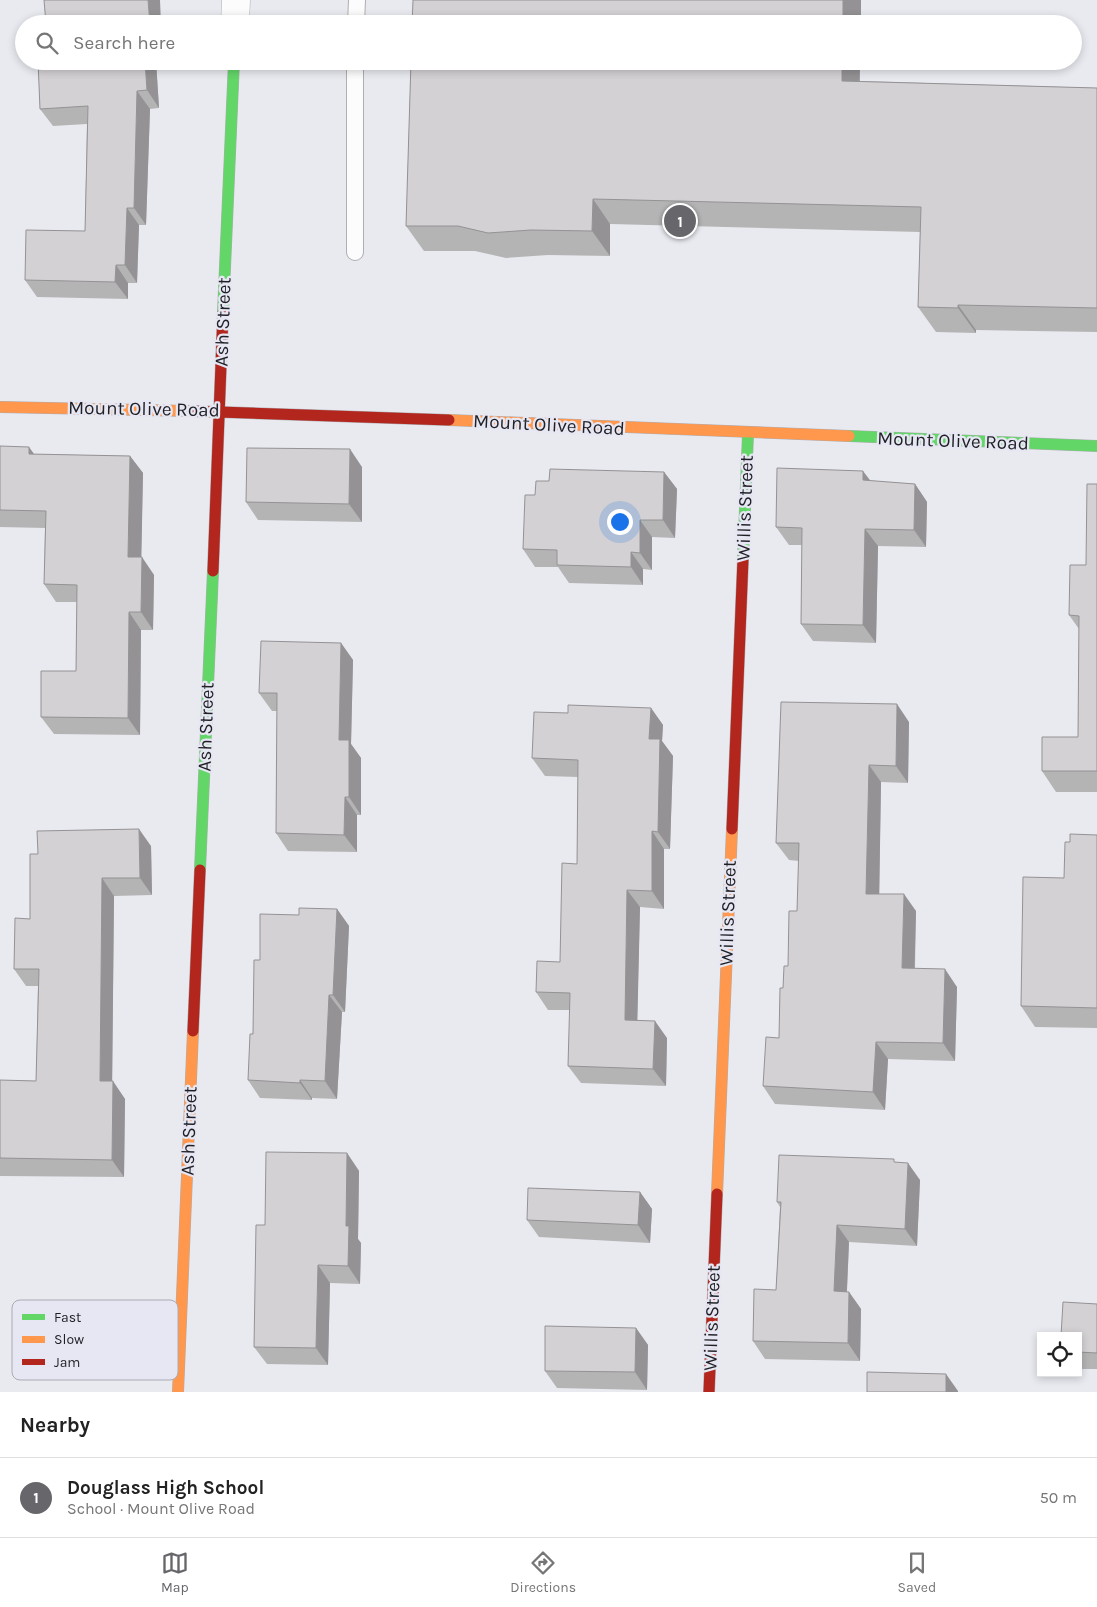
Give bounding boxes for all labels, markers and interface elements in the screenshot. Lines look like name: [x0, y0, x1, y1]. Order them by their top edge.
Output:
search box: [15, 15, 1082, 70]
icon: search: [33, 29, 61, 57]
text: Search here: [73, 32, 175, 54]
pin: 1: [664, 202, 696, 240]
street label: Ash Street: [210, 277, 236, 367]
street label: Mount Olive Road: [68, 397, 220, 421]
street label: Mount Olive Road: [473, 410, 625, 440]
street label: Mount Olive Road: [877, 427, 1029, 455]
street label: Willis Street: [732, 455, 758, 561]
your location: [607, 509, 633, 535]
street label: Ash Street: [193, 682, 219, 772]
street label: Willis Street: [715, 860, 741, 966]
street label: Ash Street: [176, 1086, 202, 1176]
street label: Willis Street: [699, 1265, 725, 1371]
legend: [12, 1300, 178, 1380]
text: Fast: [54, 1309, 81, 1326]
text: Slow: [54, 1331, 84, 1348]
map controls: [1037, 1332, 1082, 1377]
button: locate: [1037, 1332, 1082, 1377]
text: Jam: [54, 1354, 80, 1371]
text: Nearby: [20, 1413, 90, 1437]
text: Douglass High School: [67, 1477, 264, 1499]
text: 1: [33, 1488, 39, 1507]
text: 50 m: [1040, 1488, 1077, 1507]
text: School · Mount Olive Road: [67, 1499, 255, 1518]
tab: Map: [161, 1549, 189, 1596]
tab: Directions: [510, 1549, 576, 1596]
tab: Saved: [898, 1549, 936, 1596]

